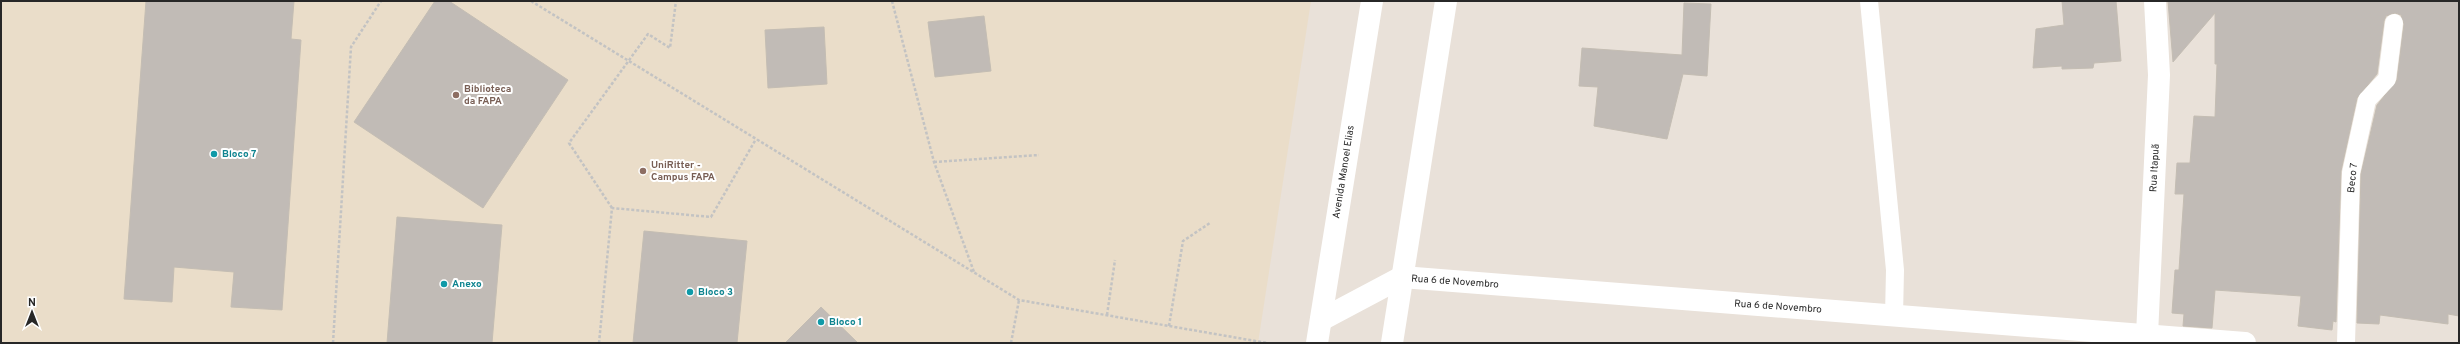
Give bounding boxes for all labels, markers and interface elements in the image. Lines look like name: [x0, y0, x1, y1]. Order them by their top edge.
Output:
place label: Biblioteca da FAPA: [464, 83, 511, 108]
marker: Biblioteca da FAPA: [451, 90, 461, 100]
street label: Avenida Manoel Elias: [1330, 124, 1358, 220]
street label: Rua Itapuã: [2147, 144, 2163, 192]
place label: Bloco 7: [222, 148, 256, 161]
marker: Bloco 7: [209, 149, 219, 159]
place label: UniRitter - Campus FAPA: [651, 159, 715, 184]
street label: Beco 7: [2345, 162, 2361, 194]
marker: UniRitter - Campus FAPA: [638, 166, 648, 176]
street label: Rua 6 de Novembro: [1411, 272, 1500, 292]
place label: Anexo: [452, 278, 482, 291]
marker: Anexo: [439, 279, 449, 289]
place label: Bloco 3: [698, 286, 733, 299]
marker: Bloco 3: [685, 287, 695, 297]
north arrow: [12, 292, 52, 332]
text: N: [28, 296, 36, 310]
street label: Rua 6 de Novembro: [1734, 297, 1823, 317]
place label: Bloco 1: [829, 316, 862, 329]
marker: Bloco 1: [816, 317, 826, 327]

